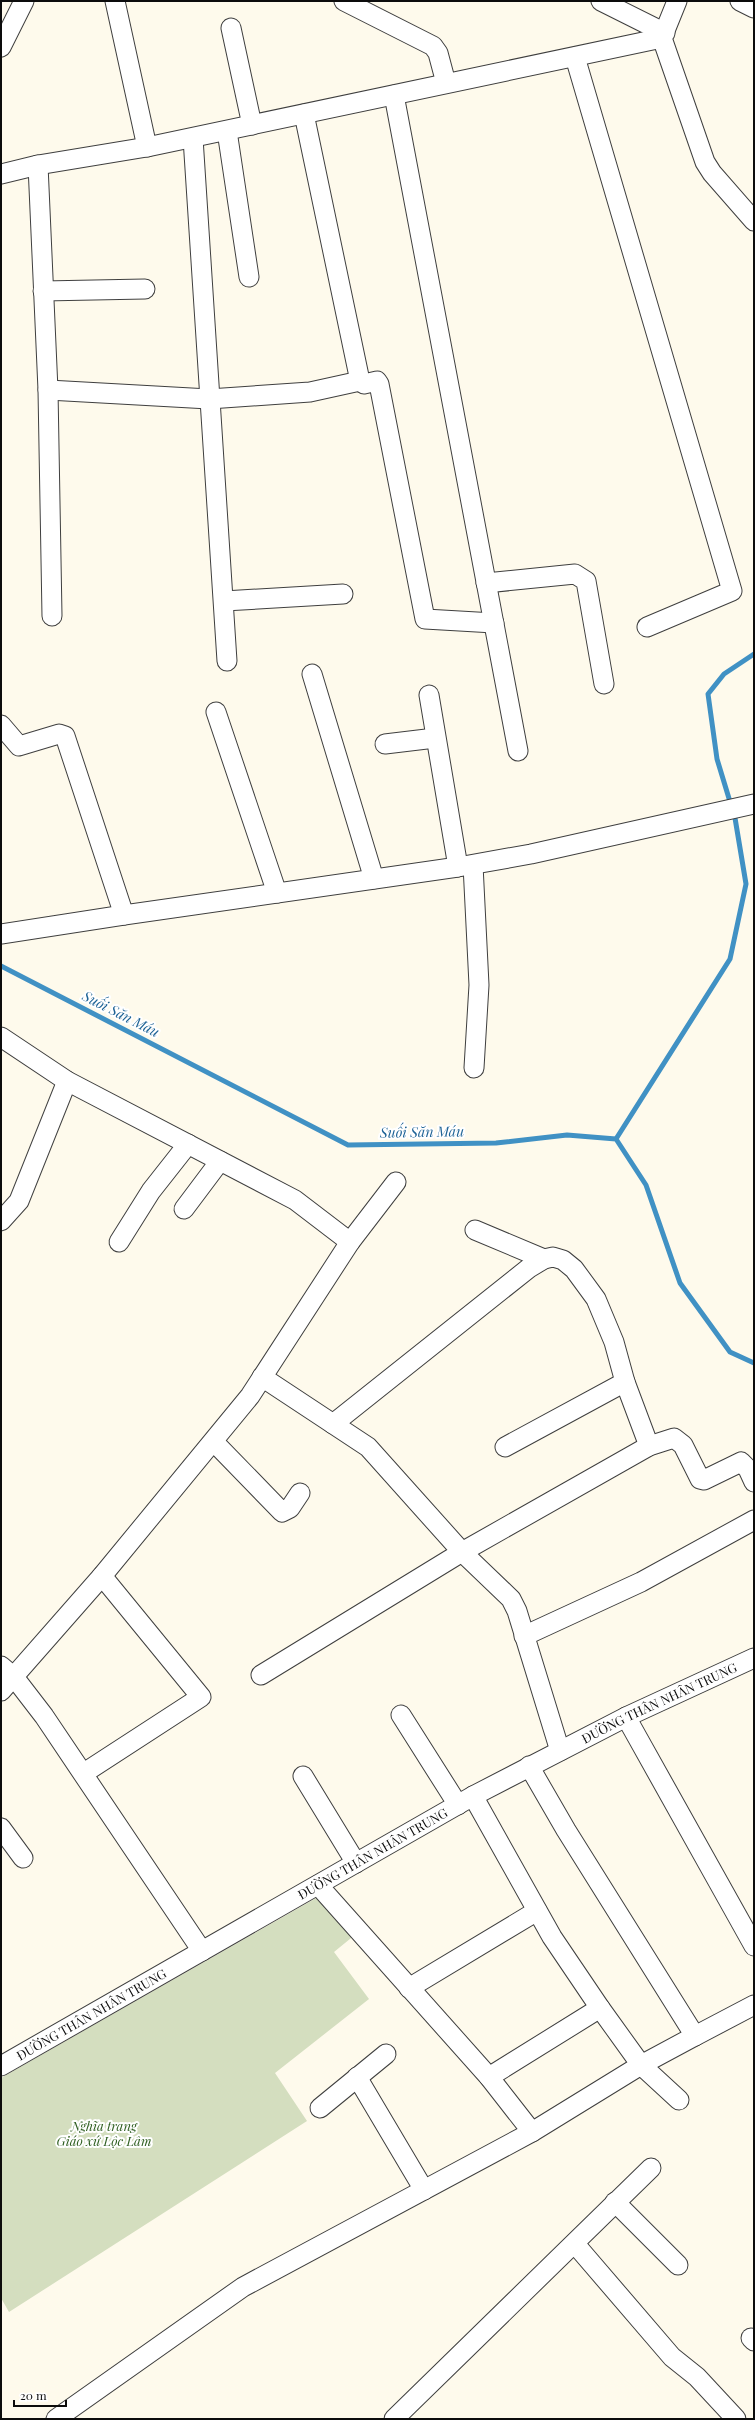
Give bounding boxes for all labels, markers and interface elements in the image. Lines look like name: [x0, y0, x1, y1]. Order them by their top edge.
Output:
water label: Suối Săn Máu: [79, 985, 164, 1041]
water label: Suối Săn Máu: [379, 1120, 464, 1142]
street label: ĐƯỜNG THÂN NHÂN TRUNG: [578, 1658, 739, 1747]
street label: ĐƯỜNG THÂN NHÂN TRUNG: [294, 1803, 450, 1903]
street label: ĐƯỜNG THÂN NHÂN TRUNG: [13, 1964, 169, 2063]
park label: Nghĩa trang Giáo xứ Lộc Lâm: [57, 2117, 151, 2149]
scale bar: [14, 2382, 66, 2408]
text: 20 m: [20, 2387, 47, 2403]

